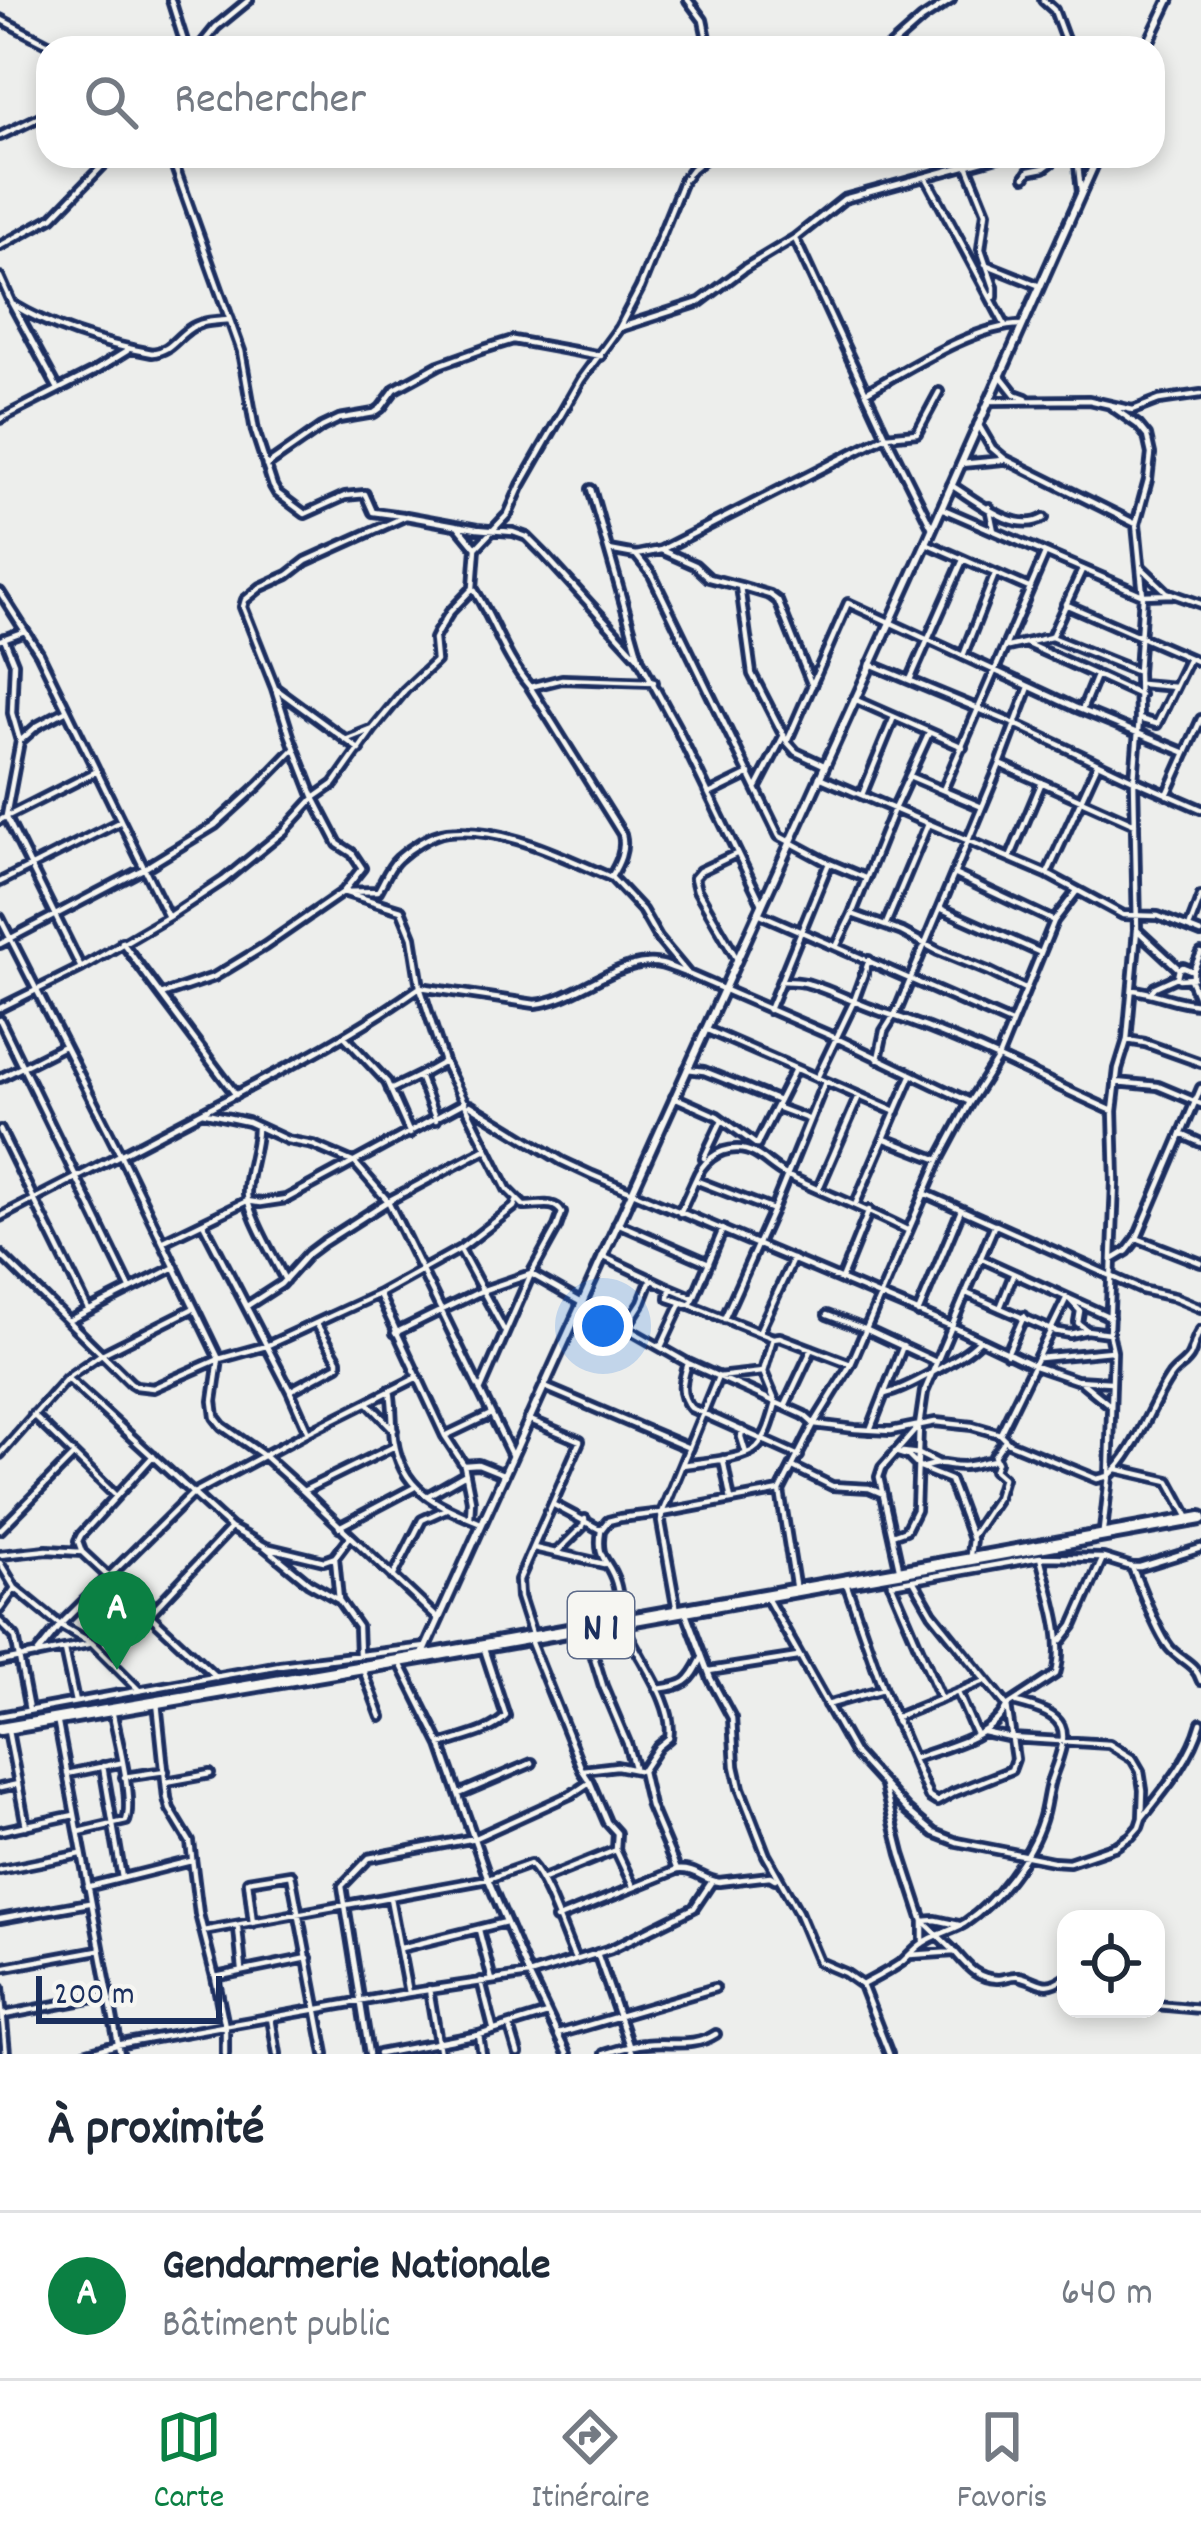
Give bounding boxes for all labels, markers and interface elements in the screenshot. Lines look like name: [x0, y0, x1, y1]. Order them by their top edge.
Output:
search box: [36, 36, 1165, 168]
icon: search: [78, 69, 144, 135]
text: Rechercher: [174, 70, 366, 134]
your location: [573, 1296, 633, 1356]
pin: A: [78, 1571, 156, 1670]
road number: N 1: [568, 1592, 634, 1658]
map controls: [1057, 1910, 1165, 2018]
button: locate: [1057, 1910, 1165, 2018]
scale bar: [36, 1970, 222, 2023]
text: 200 m: [54, 1973, 135, 2020]
text: À proximité: [48, 2096, 265, 2168]
text: Gendarmerie Nationale: [162, 2236, 551, 2300]
text: A: [76, 2268, 98, 2323]
text: 640 m: [1061, 2268, 1153, 2323]
text: Bâtiment public: [162, 2300, 391, 2355]
tab: Carte: [154, 2404, 224, 2523]
tab: Itinéraire: [531, 2404, 650, 2523]
tab: Favoris: [957, 2404, 1048, 2523]

